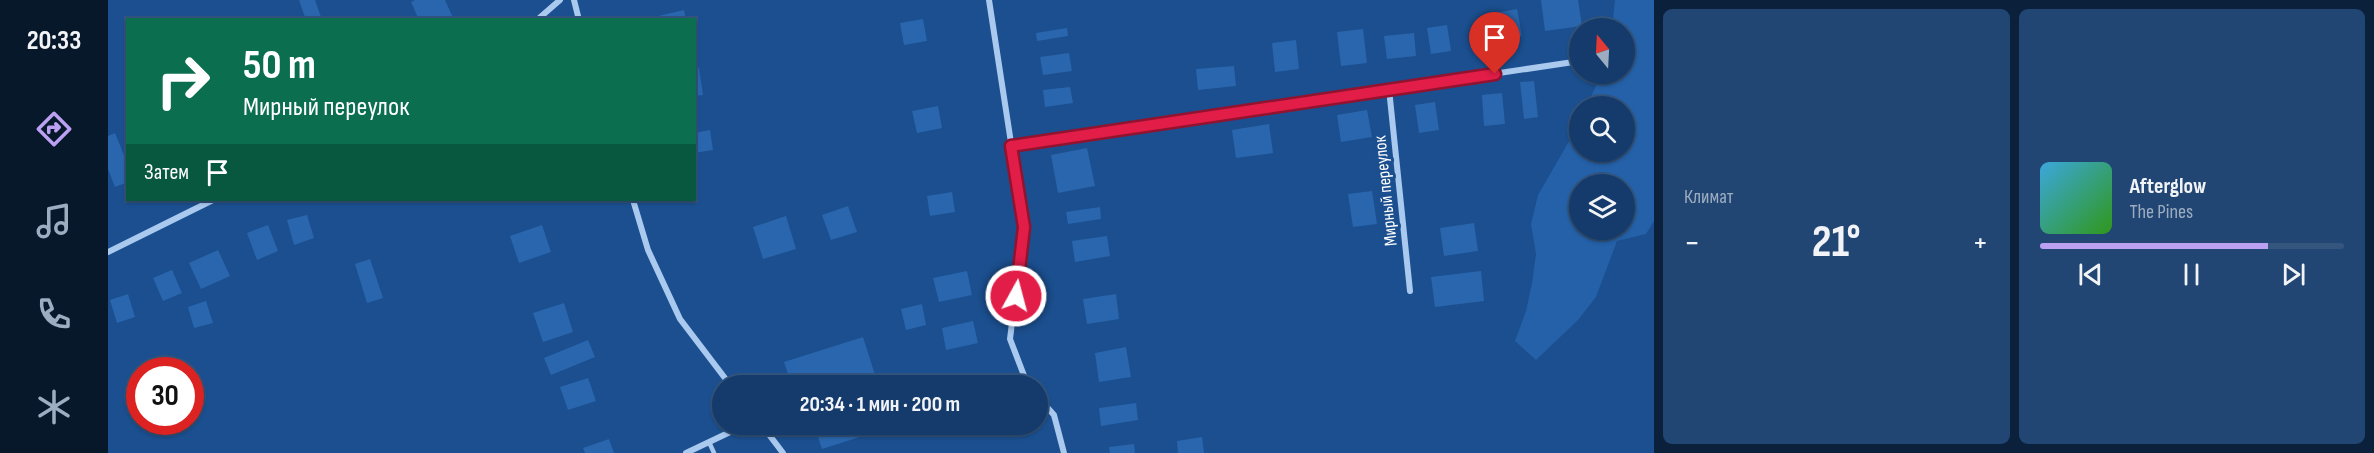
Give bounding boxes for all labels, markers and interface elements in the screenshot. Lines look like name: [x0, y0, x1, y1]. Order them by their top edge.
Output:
pin: [1469, 12, 1520, 74]
north arrow: [1569, 18, 1635, 84]
map controls: [1569, 18, 1635, 240]
icon: arrive: [1478, 21, 1511, 54]
text: 20:33: [27, 25, 81, 57]
text: 50 m: [243, 40, 316, 91]
icon: right: [144, 42, 222, 120]
text: Мирный переулок: [243, 91, 409, 123]
button: search: [1569, 96, 1635, 162]
icon: directions: [33, 108, 75, 150]
street label: Мирный переулок: [1369, 134, 1402, 247]
icon: arrive: [201, 156, 234, 189]
text: Затем: [144, 159, 189, 186]
text: Afterglow: [2130, 173, 2206, 200]
button: layers: [1569, 174, 1635, 240]
text: Климат: [1684, 185, 1734, 209]
icon: music: [33, 200, 75, 242]
text: The Pines: [2130, 200, 2193, 224]
text: 21°: [1812, 215, 1861, 270]
text: −: [1684, 223, 1700, 263]
text: +: [1972, 223, 1989, 263]
icon: previous: [2074, 258, 2107, 291]
icon: pause: [2175, 258, 2208, 291]
icon: next: [2277, 258, 2310, 291]
position arrow: [984, 264, 1048, 328]
icon: phone: [33, 293, 75, 335]
speed limit sign: 30: [126, 357, 204, 435]
icon: climate: [33, 386, 75, 428]
text: 20:34 · 1 мин · 200 m: [800, 391, 960, 418]

